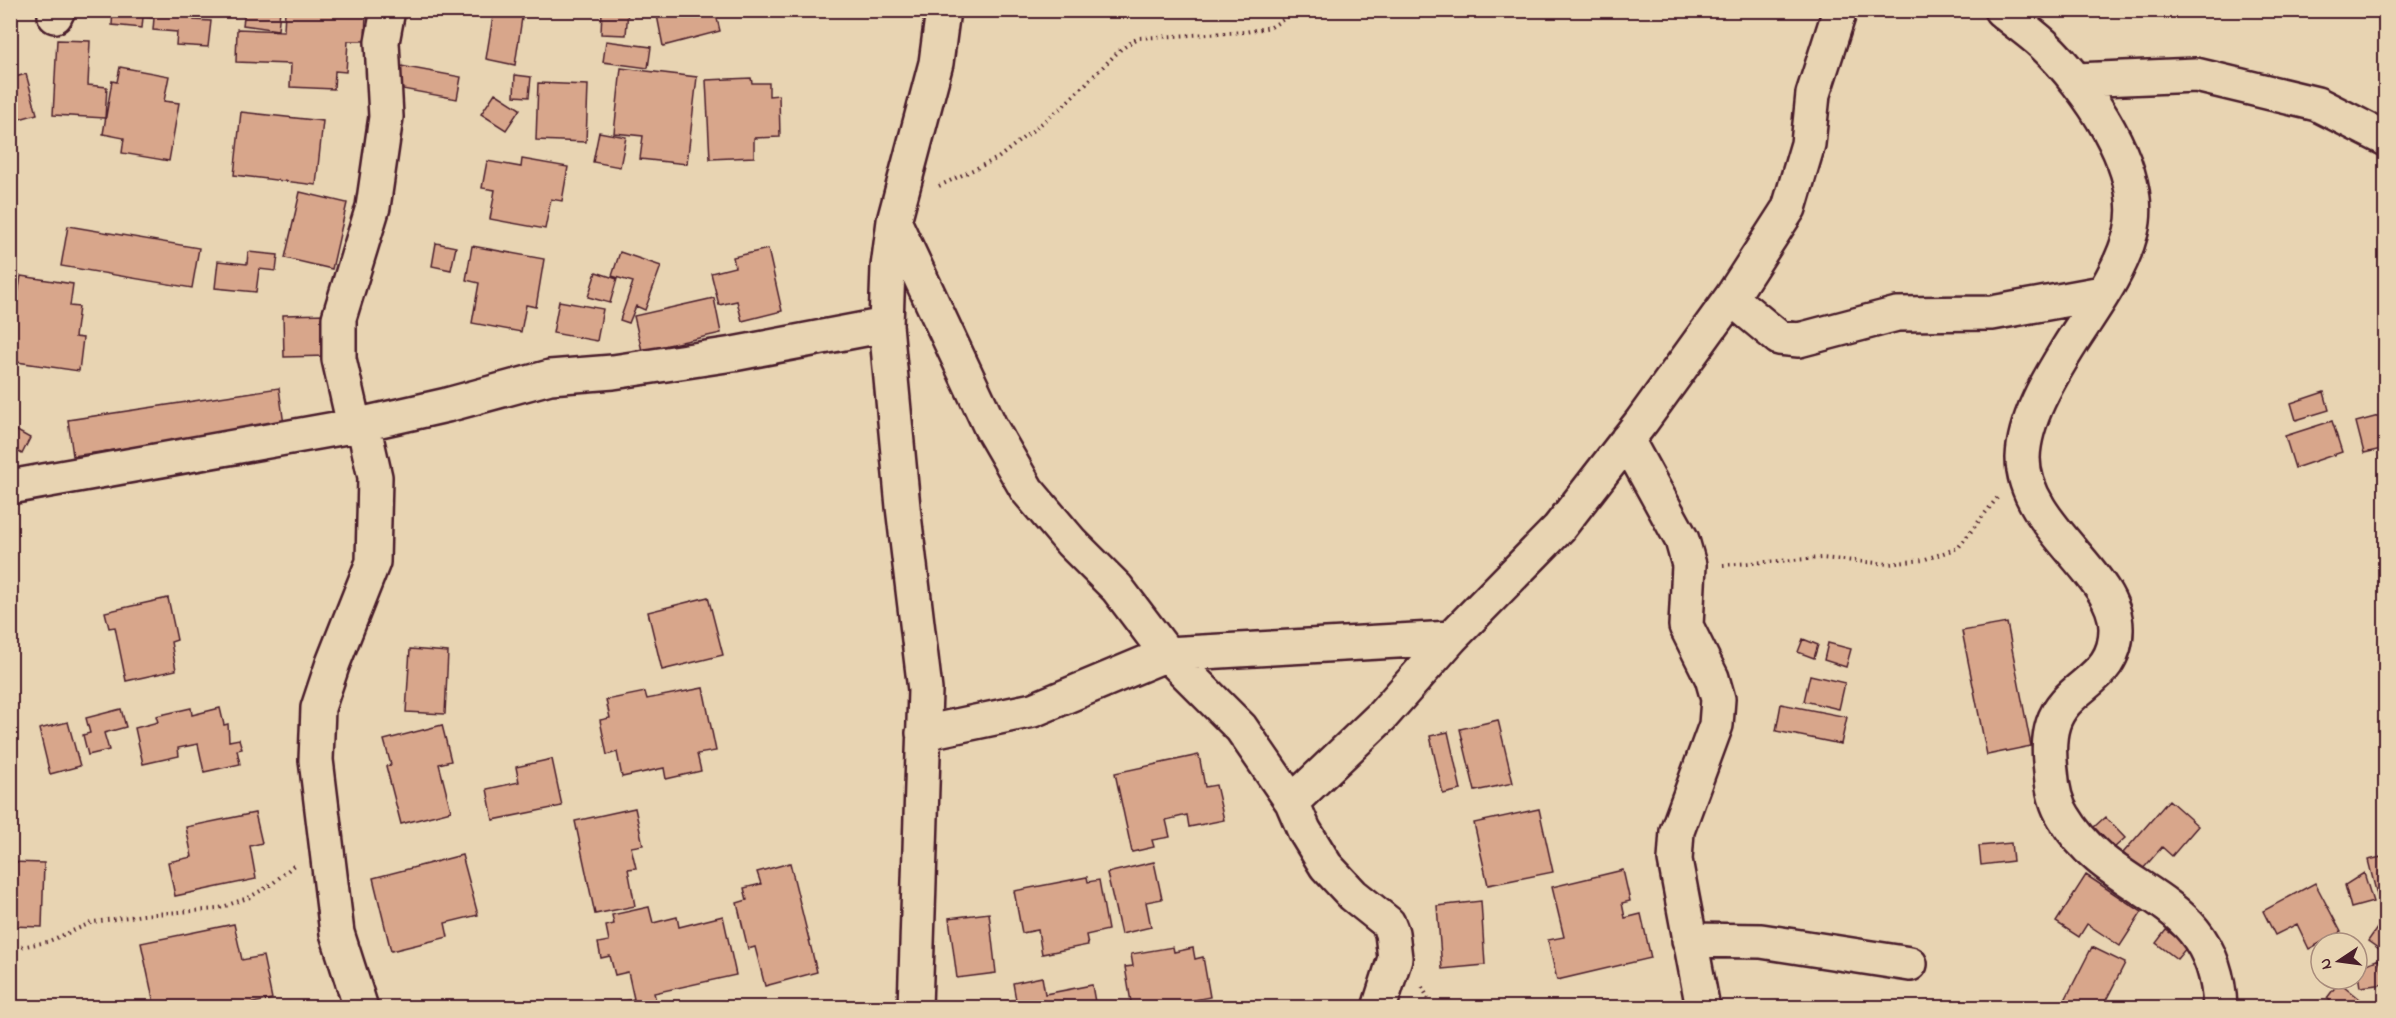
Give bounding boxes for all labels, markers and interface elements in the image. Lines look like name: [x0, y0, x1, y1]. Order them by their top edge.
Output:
north arrow: [2309, 931, 2369, 991]
text: N: [2313, 956, 2339, 972]

